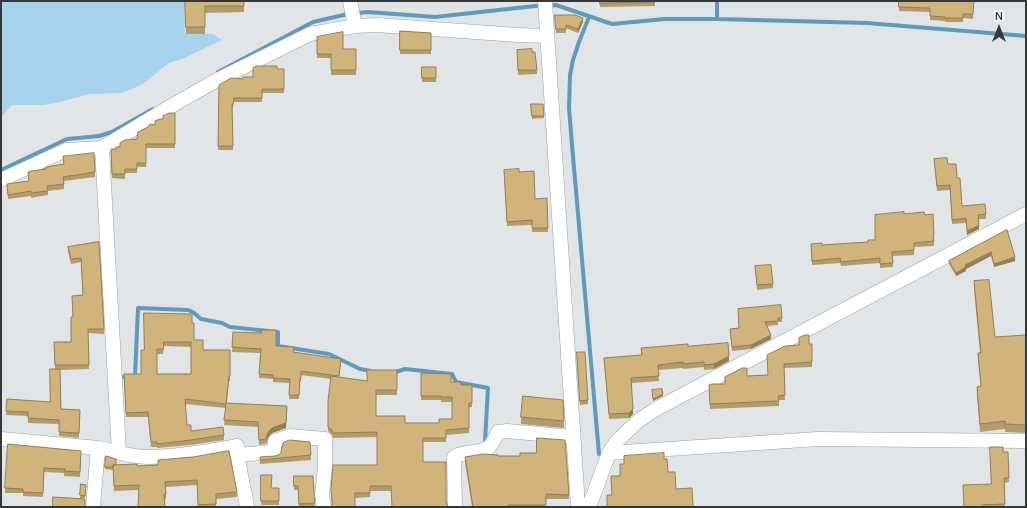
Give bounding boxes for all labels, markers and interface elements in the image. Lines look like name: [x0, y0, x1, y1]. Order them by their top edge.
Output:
north arrow: [979, 8, 1019, 48]
text: N: [995, 8, 1003, 23]

